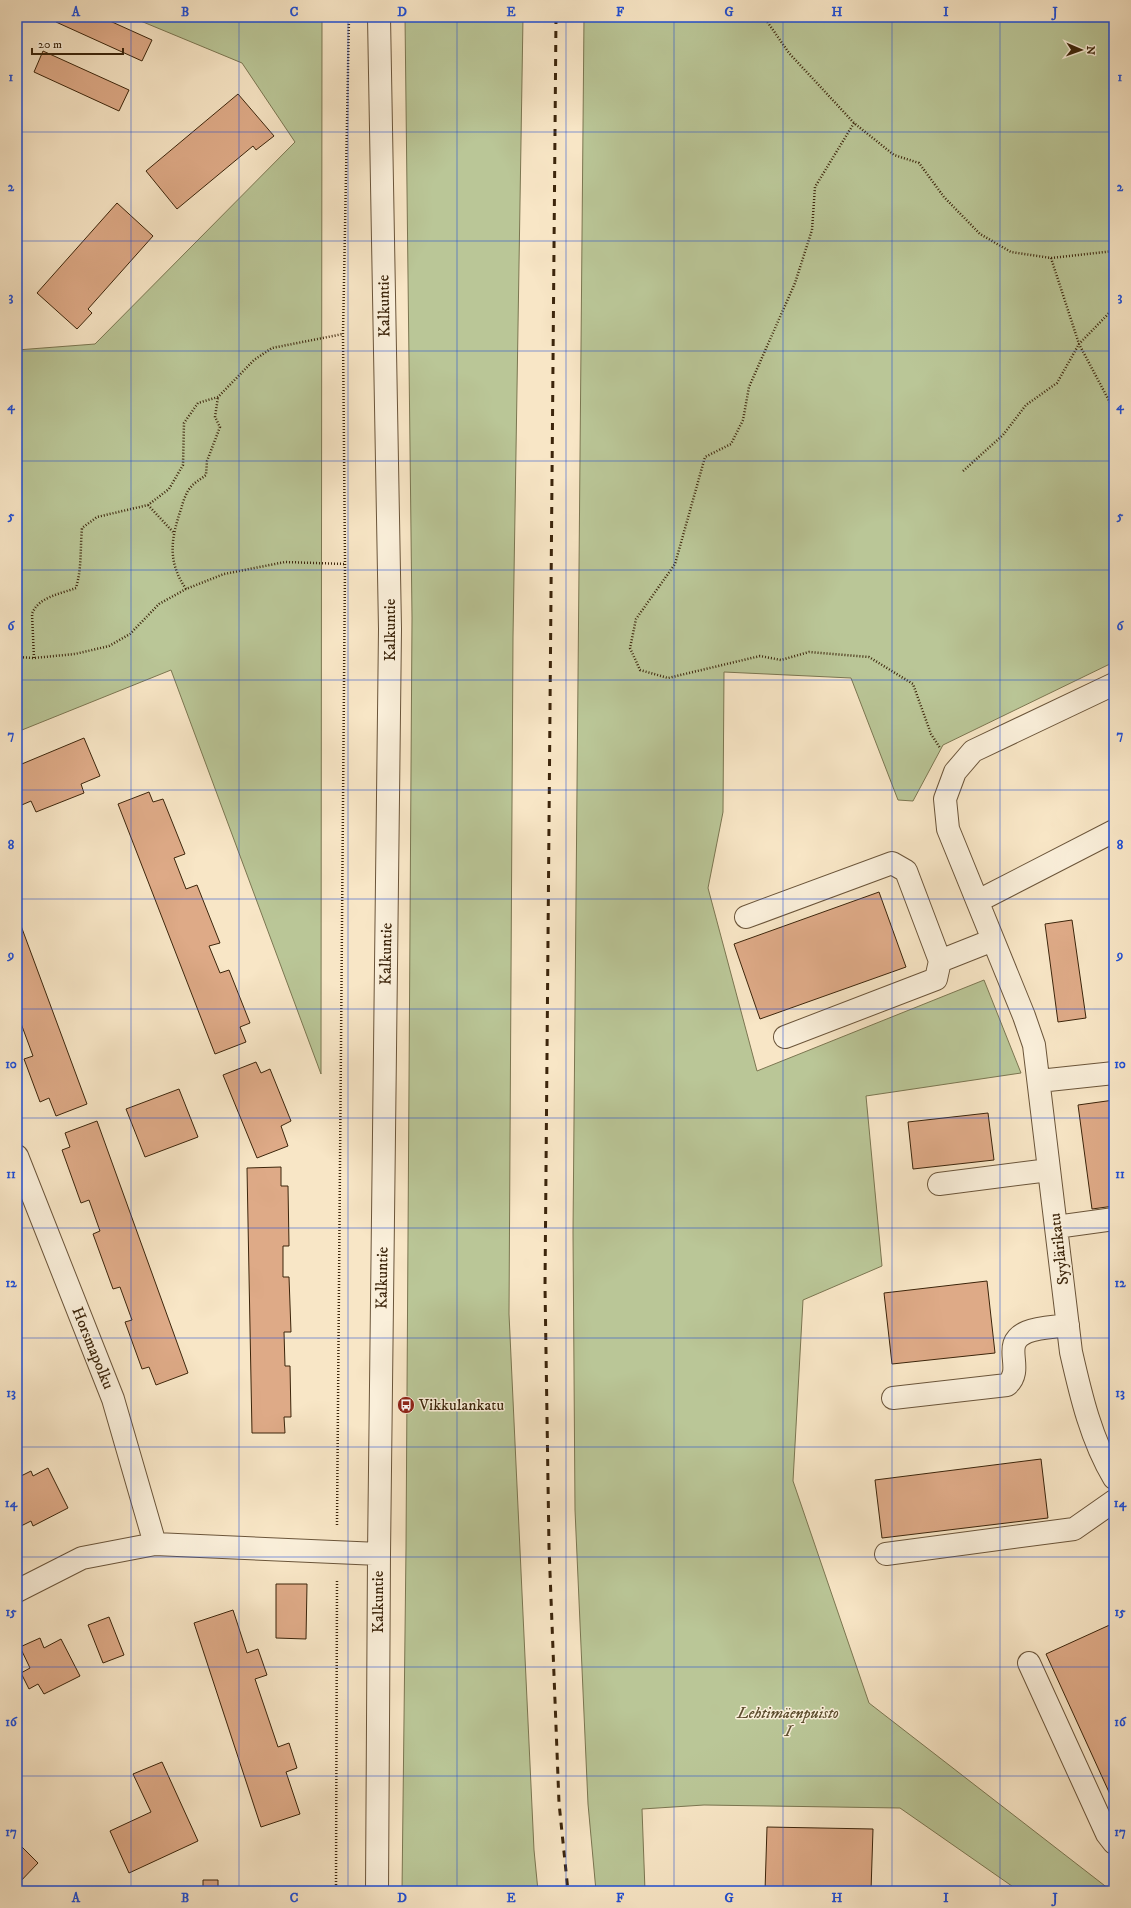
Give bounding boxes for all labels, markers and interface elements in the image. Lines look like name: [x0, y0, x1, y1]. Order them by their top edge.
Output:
text: A: [71, 4, 81, 20]
text: B: [181, 4, 189, 20]
text: C: [290, 4, 299, 20]
text: D: [397, 4, 407, 20]
text: E: [506, 4, 516, 20]
text: F: [616, 4, 625, 20]
text: G: [724, 4, 734, 20]
text: H: [832, 4, 843, 20]
text: I: [943, 4, 949, 20]
text: J: [1050, 4, 1058, 21]
scale bar: [32, 30, 123, 56]
north arrow: [1061, 30, 1101, 70]
text: 20 m: [38, 37, 62, 52]
text: N: [1083, 46, 1097, 55]
text: 1: [9, 69, 14, 85]
text: 1: [1118, 69, 1123, 85]
text: 2: [8, 179, 15, 195]
text: 2: [1117, 179, 1124, 195]
street label: Kalkuntie: [373, 274, 395, 337]
text: 3: [9, 289, 14, 305]
text: 3: [1118, 289, 1123, 305]
text: 4: [6, 398, 15, 415]
text: 4: [1115, 398, 1124, 415]
text: 5: [7, 508, 15, 524]
text: 5: [1116, 508, 1124, 524]
street label: Kalkuntie: [380, 598, 400, 661]
text: 6: [8, 618, 16, 634]
text: 6: [1117, 618, 1125, 634]
text: 7: [8, 727, 15, 743]
text: 7: [1117, 727, 1124, 743]
text: 8: [8, 837, 15, 853]
text: 8: [1117, 837, 1124, 853]
street label: Kalkuntie: [375, 922, 397, 985]
text: 9: [7, 947, 14, 963]
text: 9: [1116, 947, 1123, 963]
text: 10: [5, 1056, 17, 1072]
text: 10: [1114, 1056, 1126, 1072]
text: 11: [6, 1166, 16, 1182]
text: 11: [1115, 1166, 1125, 1182]
street label: Syylärikatu: [1045, 1212, 1073, 1286]
street label: Kalkuntie: [371, 1246, 393, 1309]
text: 12: [5, 1275, 17, 1291]
text: 12: [1114, 1275, 1126, 1291]
street label: Horsmapolku: [67, 1304, 119, 1392]
text: 13: [6, 1385, 16, 1401]
text: 13: [1115, 1385, 1125, 1401]
bus stop icon: Vikkulankatu: [396, 1395, 416, 1415]
place label: Vikkulankatu: [418, 1395, 504, 1415]
text: 14: [5, 1495, 18, 1512]
text: 14: [1114, 1495, 1127, 1512]
street label: Kalkuntie: [368, 1570, 388, 1633]
text: 15: [5, 1604, 17, 1620]
text: 15: [1114, 1604, 1126, 1620]
park label: Lehtimäenpuisto I: [736, 1703, 839, 1741]
text: 16: [5, 1714, 18, 1730]
text: 16: [1114, 1714, 1127, 1730]
text: 17: [5, 1824, 17, 1840]
text: 17: [1114, 1824, 1126, 1840]
text: A: [71, 1890, 81, 1906]
text: B: [181, 1890, 189, 1906]
text: C: [290, 1890, 299, 1906]
text: D: [397, 1890, 407, 1906]
text: E: [506, 1890, 516, 1906]
text: F: [616, 1890, 625, 1906]
text: G: [724, 1890, 734, 1906]
text: H: [832, 1890, 843, 1906]
text: I: [943, 1890, 949, 1906]
text: J: [1050, 1890, 1058, 1907]

